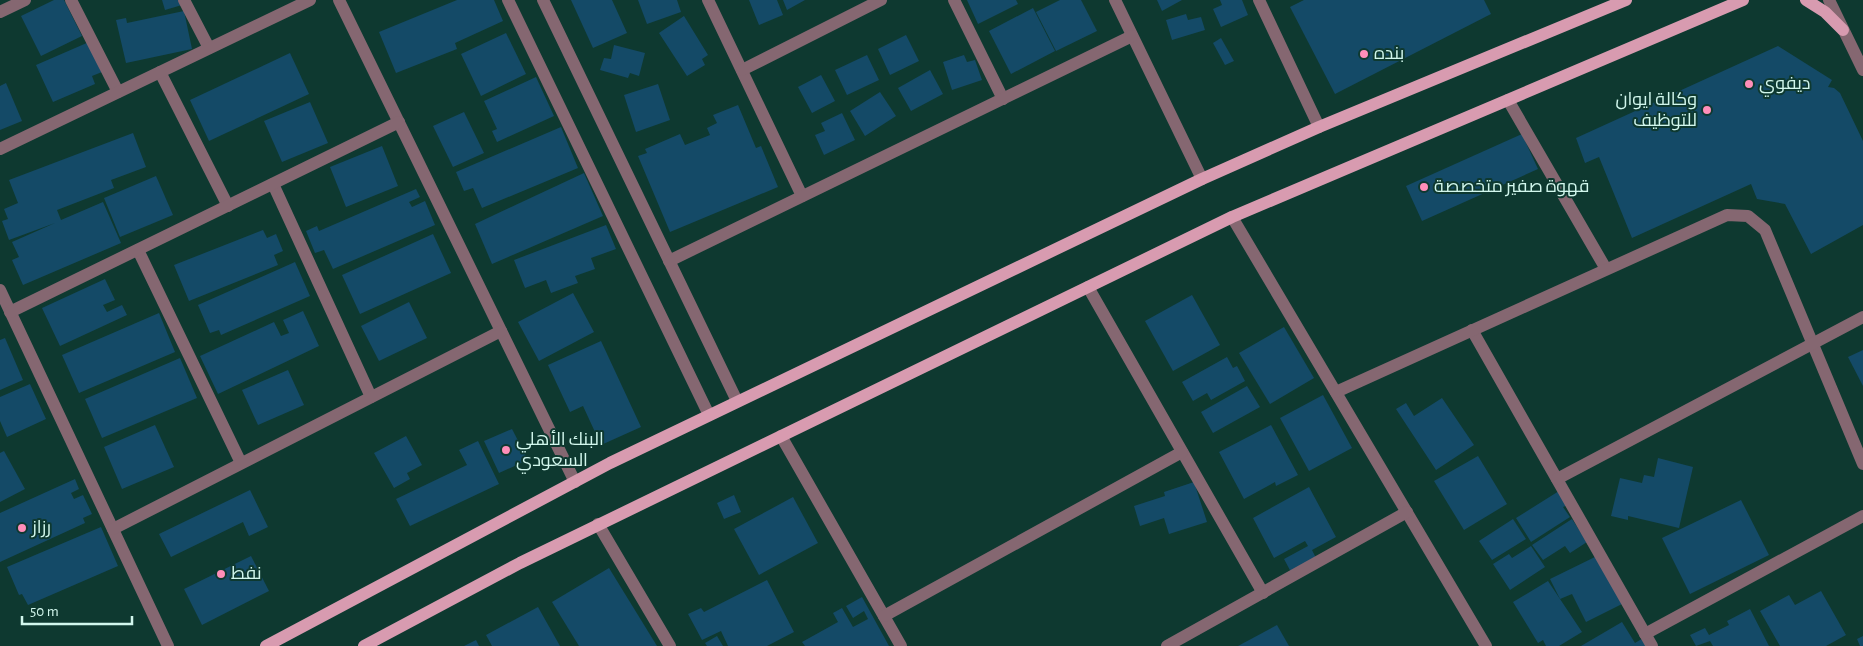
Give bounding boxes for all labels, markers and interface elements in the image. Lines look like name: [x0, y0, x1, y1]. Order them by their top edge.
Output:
place label: بنده: [1374, 45, 1404, 63]
marker: بنده: [1358, 48, 1370, 60]
place label: ديفوي: [1759, 75, 1811, 97]
marker: ديفوي: [1743, 78, 1755, 90]
place label: وكالة ايوان للتوظيف: [1615, 91, 1697, 131]
marker: وكالة ايوان للتوظيف: [1701, 104, 1713, 116]
place label: قهوة صفير متخصصة: [1434, 178, 1589, 197]
marker: قهوة صفير متخصصة: [1418, 181, 1430, 193]
place label: البنك الأهلي السعودي: [516, 430, 604, 474]
marker: البنك الأهلي السعودي: [500, 444, 512, 456]
place label: رزاز: [31, 519, 51, 538]
marker: رزاز: [16, 522, 28, 534]
place label: نفط: [231, 565, 262, 583]
marker: نفط: [215, 568, 227, 580]
scale bar: [22, 594, 132, 626]
text: 50 m: [30, 604, 59, 619]

